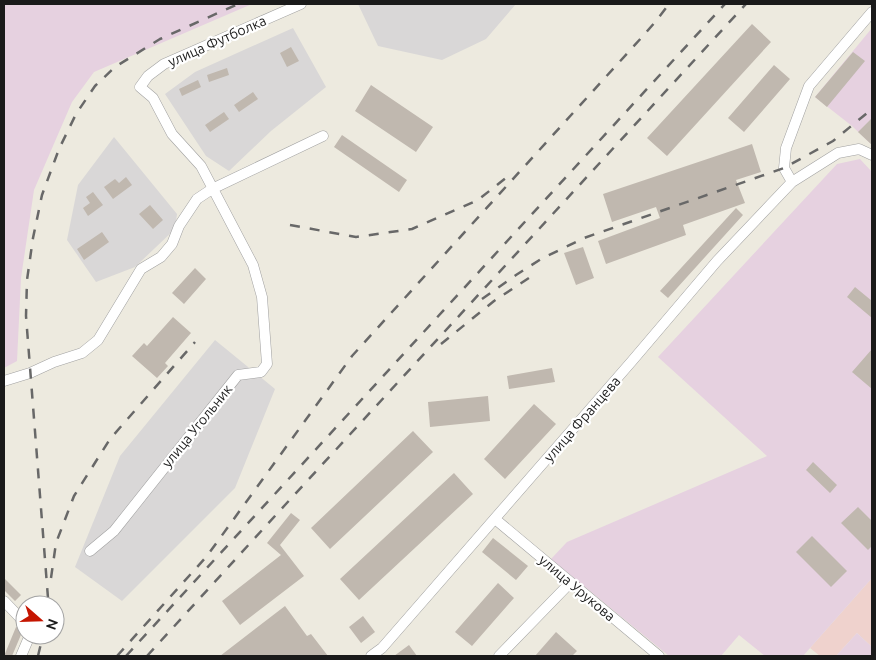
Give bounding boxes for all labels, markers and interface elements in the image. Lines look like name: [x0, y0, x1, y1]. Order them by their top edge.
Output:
street label: улица Футболка: [165, 12, 269, 70]
street label: улица Францева: [541, 373, 623, 465]
street label: улица Угольник: [159, 381, 235, 471]
street label: улица Урукова: [536, 552, 618, 624]
north arrow: [15, 595, 65, 645]
text: N: [43, 617, 62, 632]

